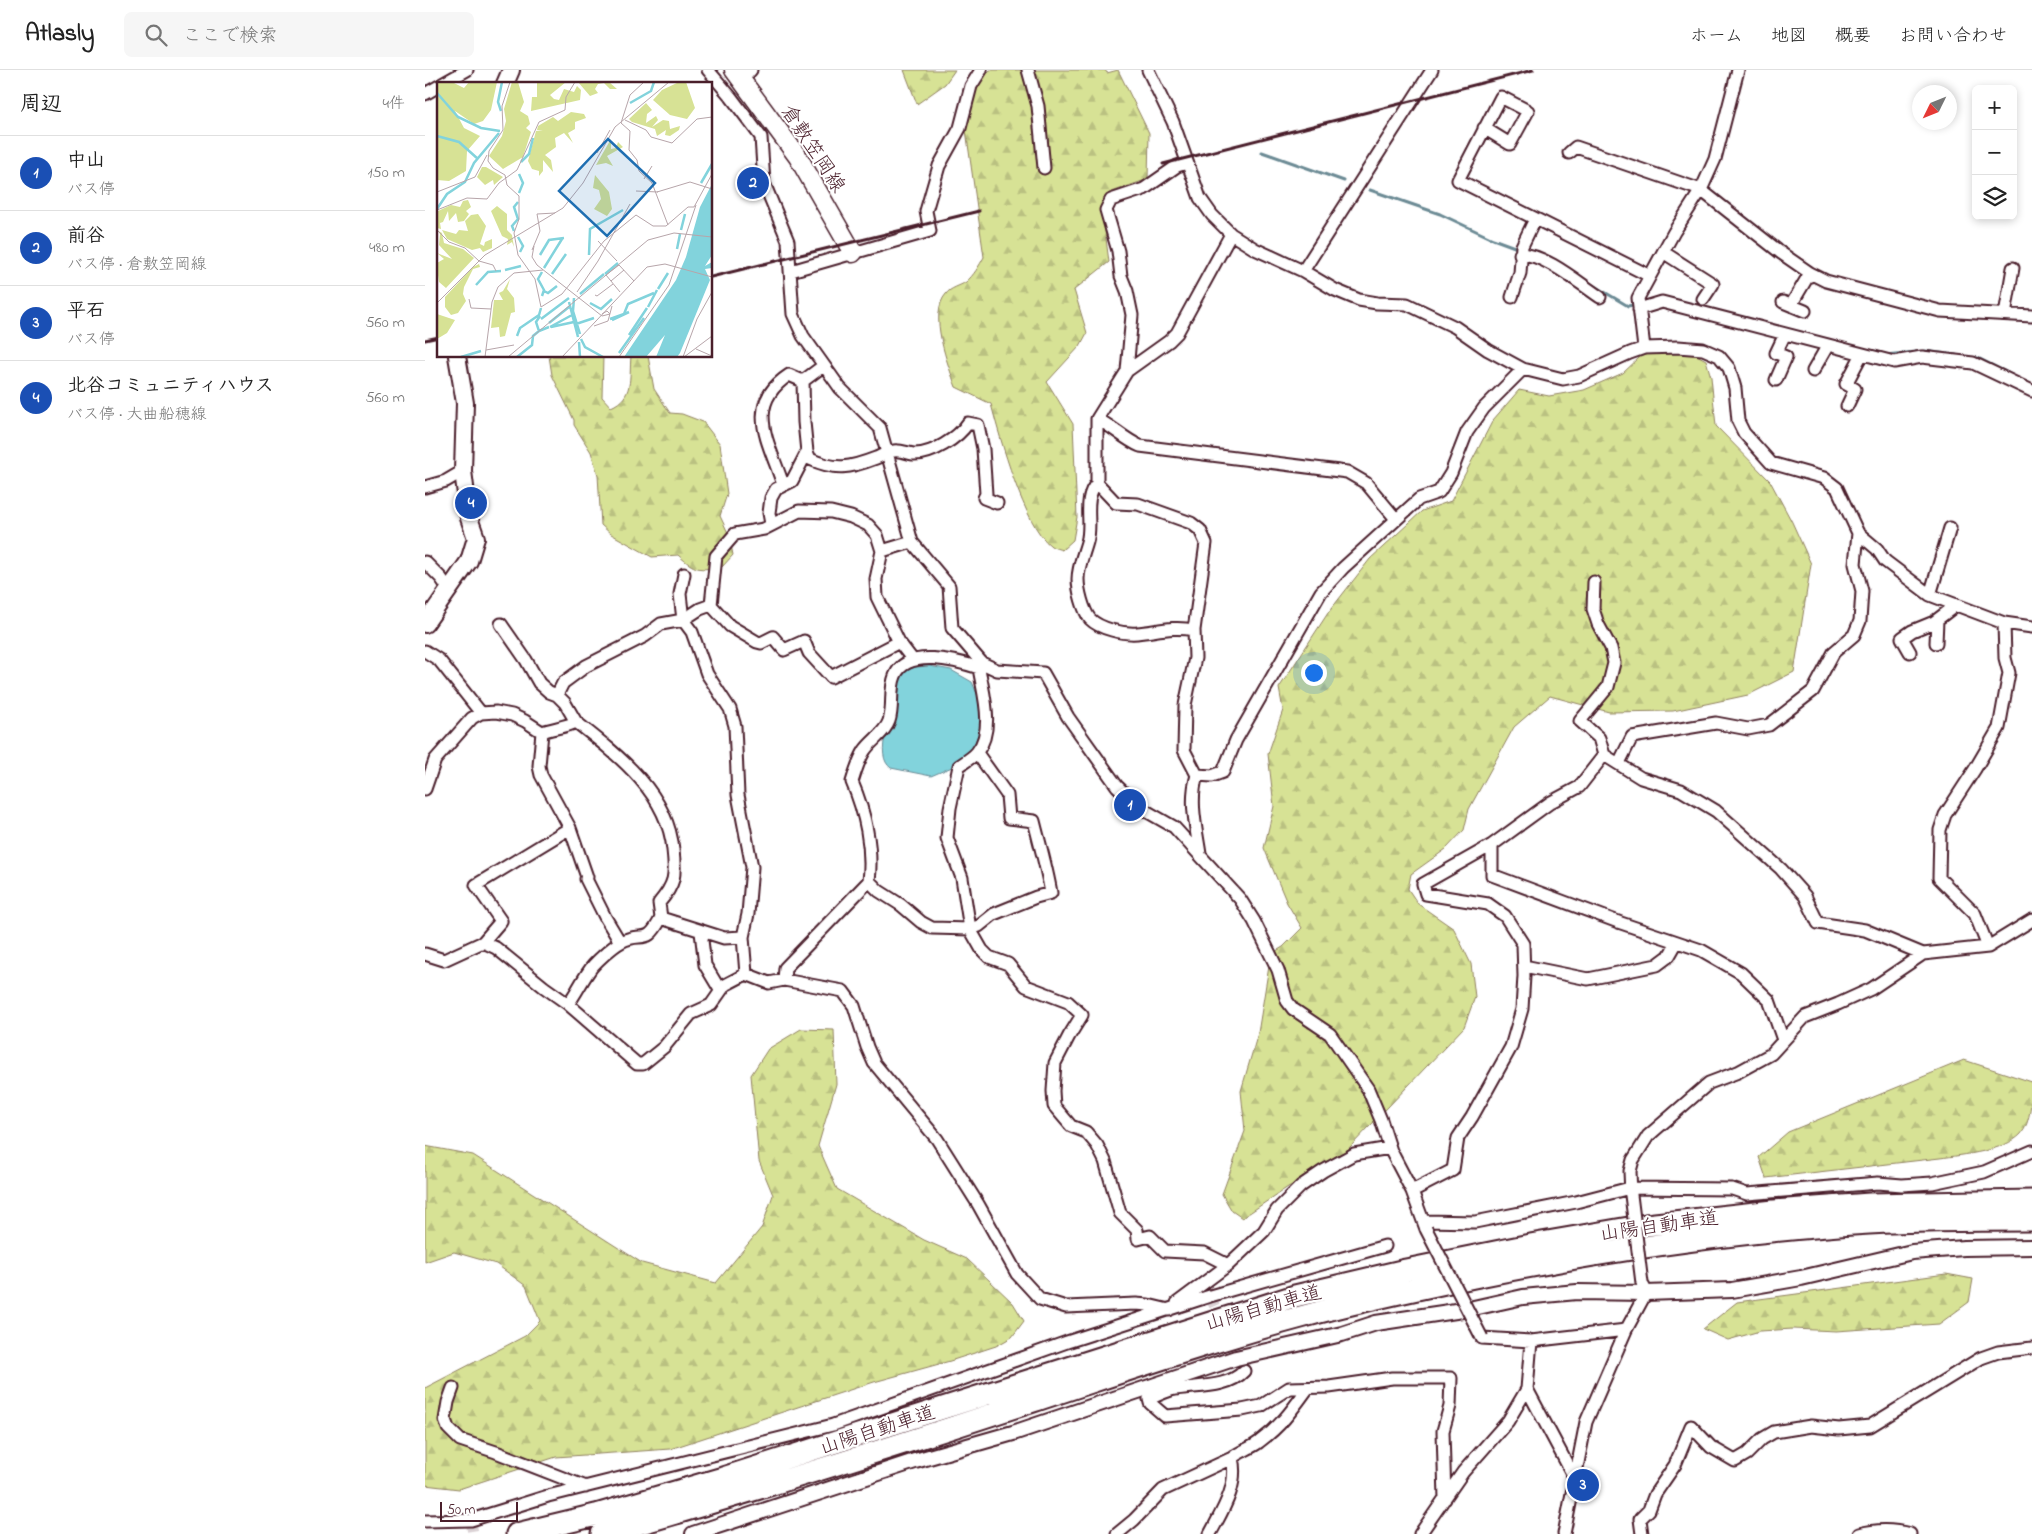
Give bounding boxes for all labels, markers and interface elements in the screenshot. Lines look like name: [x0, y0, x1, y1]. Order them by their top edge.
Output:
search box: [124, 12, 474, 57]
text: Atlasly: [25, 17, 94, 52]
icon: search: [142, 21, 170, 49]
text: ここで検索: [182, 23, 277, 50]
text: ホーム: [1690, 24, 1743, 50]
text: 地図: [1771, 24, 1807, 50]
text: 概要: [1835, 24, 1871, 50]
text: お問い合わせ: [1899, 24, 2007, 50]
inset map: [437, 82, 713, 358]
north arrow: [1912, 85, 1957, 130]
map controls: [1972, 85, 2017, 220]
button: +: [1972, 85, 2017, 130]
text: 周辺: [20, 90, 62, 120]
text: 4件: [382, 92, 405, 116]
street label: 倉敷笠岡線: [773, 100, 851, 199]
button: −: [1972, 130, 2017, 175]
text: 中山: [67, 148, 105, 175]
text: 1: [33, 161, 39, 185]
text: 150 m: [367, 161, 405, 185]
pin: 2: [737, 164, 769, 202]
button: layers: [1972, 175, 2017, 220]
text: バス停: [67, 178, 115, 202]
text: 前谷: [67, 223, 105, 250]
text: 2: [32, 236, 40, 260]
text: 480 m: [369, 236, 405, 260]
text: バス停 · 倉敷笠岡線: [67, 253, 206, 277]
text: 平石: [67, 298, 105, 325]
text: 3: [33, 311, 39, 335]
text: 560 m: [365, 311, 405, 335]
text: バス停: [67, 328, 115, 352]
text: 北谷コミュニティハウス: [67, 373, 274, 400]
text: 4: [33, 386, 39, 410]
text: 560 m: [365, 386, 405, 410]
text: バス停 · 大曲船穂線: [67, 403, 206, 427]
pin: 4: [455, 484, 487, 522]
your location: [1301, 660, 1327, 686]
pin: 1: [1114, 786, 1146, 824]
street label: 山陽自動車道: [1598, 1205, 1721, 1250]
street label: 山陽自動車道: [1202, 1279, 1325, 1340]
street label: 山陽自動車道: [816, 1399, 939, 1464]
pin: 3: [1567, 1466, 1599, 1504]
scale bar: [440, 1499, 517, 1522]
text: 50 m: [447, 1500, 475, 1521]

